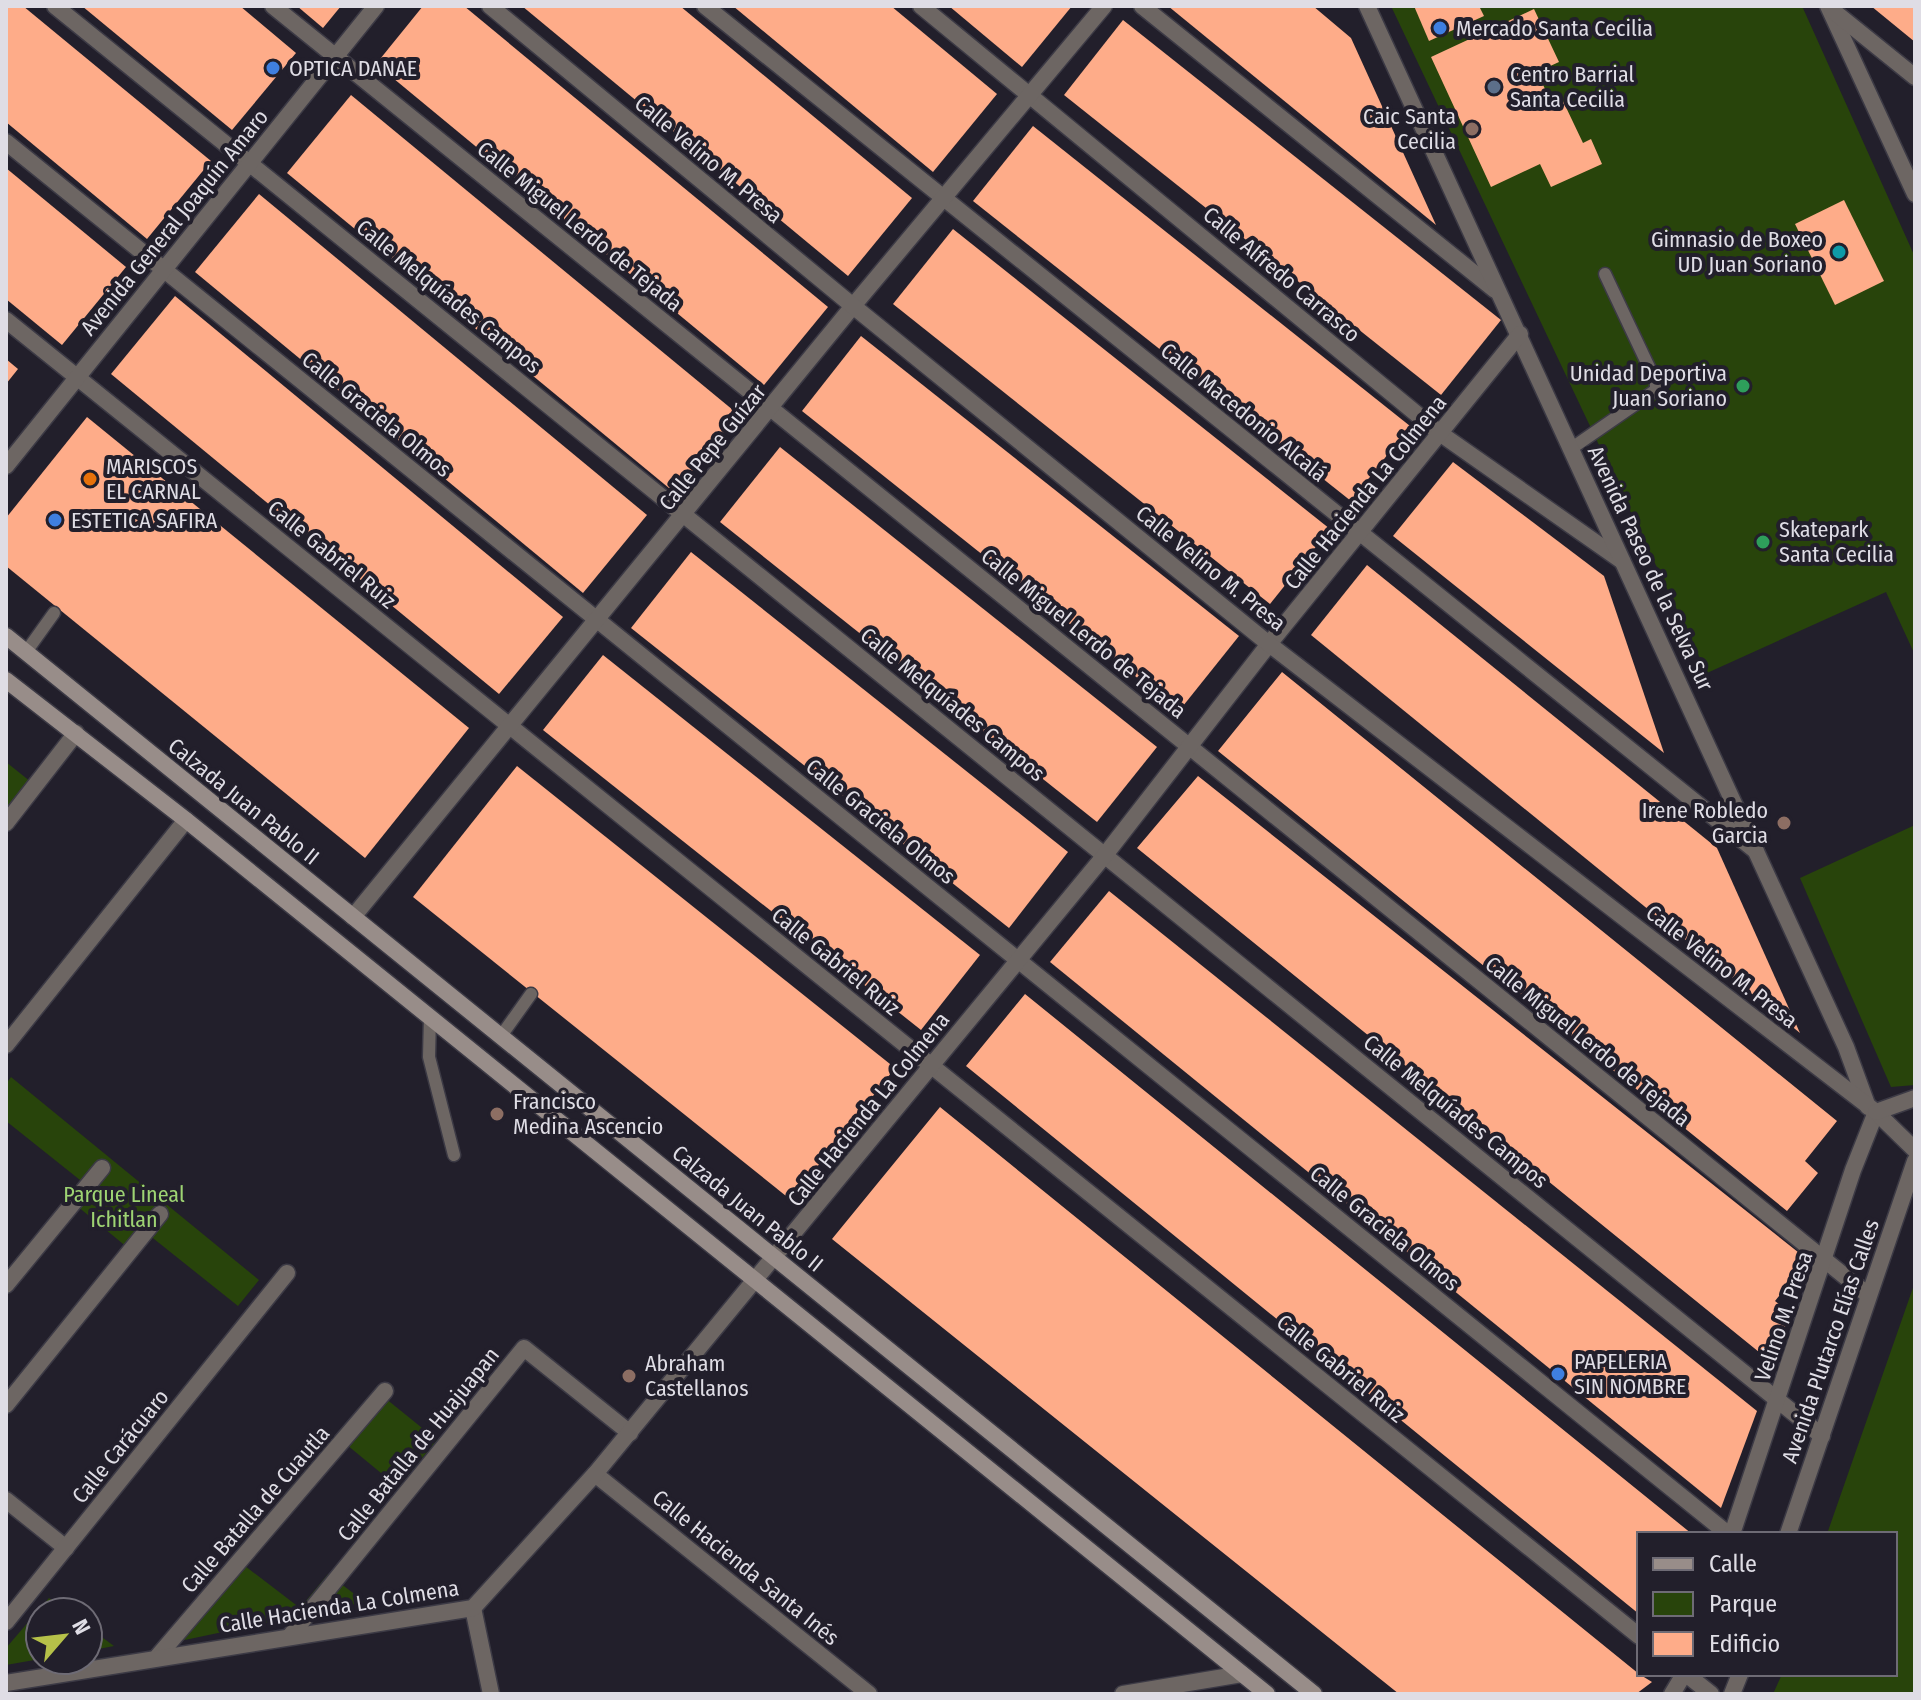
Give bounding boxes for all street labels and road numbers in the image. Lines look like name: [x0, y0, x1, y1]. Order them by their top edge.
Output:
street label: Calle Velino M. Presa: [629, 90, 788, 229]
street label: Avenida General Joaquín Amaro: [75, 104, 274, 341]
street label: Calle Miguel Lerdo de Tejada: [472, 135, 688, 317]
street label: Calle Alfredo Carrasco: [1198, 201, 1366, 348]
street label: Calle Melquíades Campos: [351, 214, 546, 379]
street label: Calle Macedonio Alcalá: [1155, 337, 1332, 488]
street label: Calle Graciela Olmos: [297, 346, 457, 483]
street label: Calle Pepe Guízar: [653, 378, 772, 516]
street label: Calle Hacienda La Colmena: [1279, 390, 1452, 595]
street label: Avenida Paseo de la Selva Sur: [1582, 441, 1719, 695]
street label: Calle Gabriel Ruiz: [262, 495, 401, 614]
street label: Calle Velino M. Presa: [1130, 500, 1291, 637]
street label: Calle Miguel Lerdo de Tejada: [976, 542, 1192, 724]
street label: Calle Melquíades Campos: [855, 622, 1050, 787]
street label: Calzada Juan Pablo II: [163, 732, 325, 871]
street label: Calle Graciela Olmos: [801, 753, 961, 890]
street label: Calle Velino M. Presa: [1641, 899, 1803, 1034]
street label: Calle Gabriel Ruiz: [766, 902, 905, 1021]
street label: Calle Miguel Lerdo de Tejada: [1480, 950, 1696, 1132]
street label: Calle Hacienda La Colmena: [782, 1007, 955, 1212]
street label: Calle Melquíades Campos: [1358, 1029, 1553, 1194]
street label: Calzada Juan Pablo II: [667, 1139, 829, 1278]
street label: Calle Graciela Olmos: [1305, 1160, 1465, 1297]
street label: Avenida Plutarco Elías Calles: [1776, 1216, 1885, 1467]
street label: Velino M. Presa: [1749, 1248, 1818, 1385]
street label: Calle Gabriel Ruiz: [1271, 1309, 1410, 1428]
street label: Calle Batalla de Huajuapan: [332, 1342, 505, 1547]
street label: Calle Carácuaro: [66, 1384, 175, 1509]
street label: Calle Batalla de Cuautla: [175, 1420, 335, 1598]
street label: Calle Hacienda Santa Inés: [647, 1484, 844, 1651]
street label: Calle Hacienda La Colmena: [217, 1574, 461, 1639]

